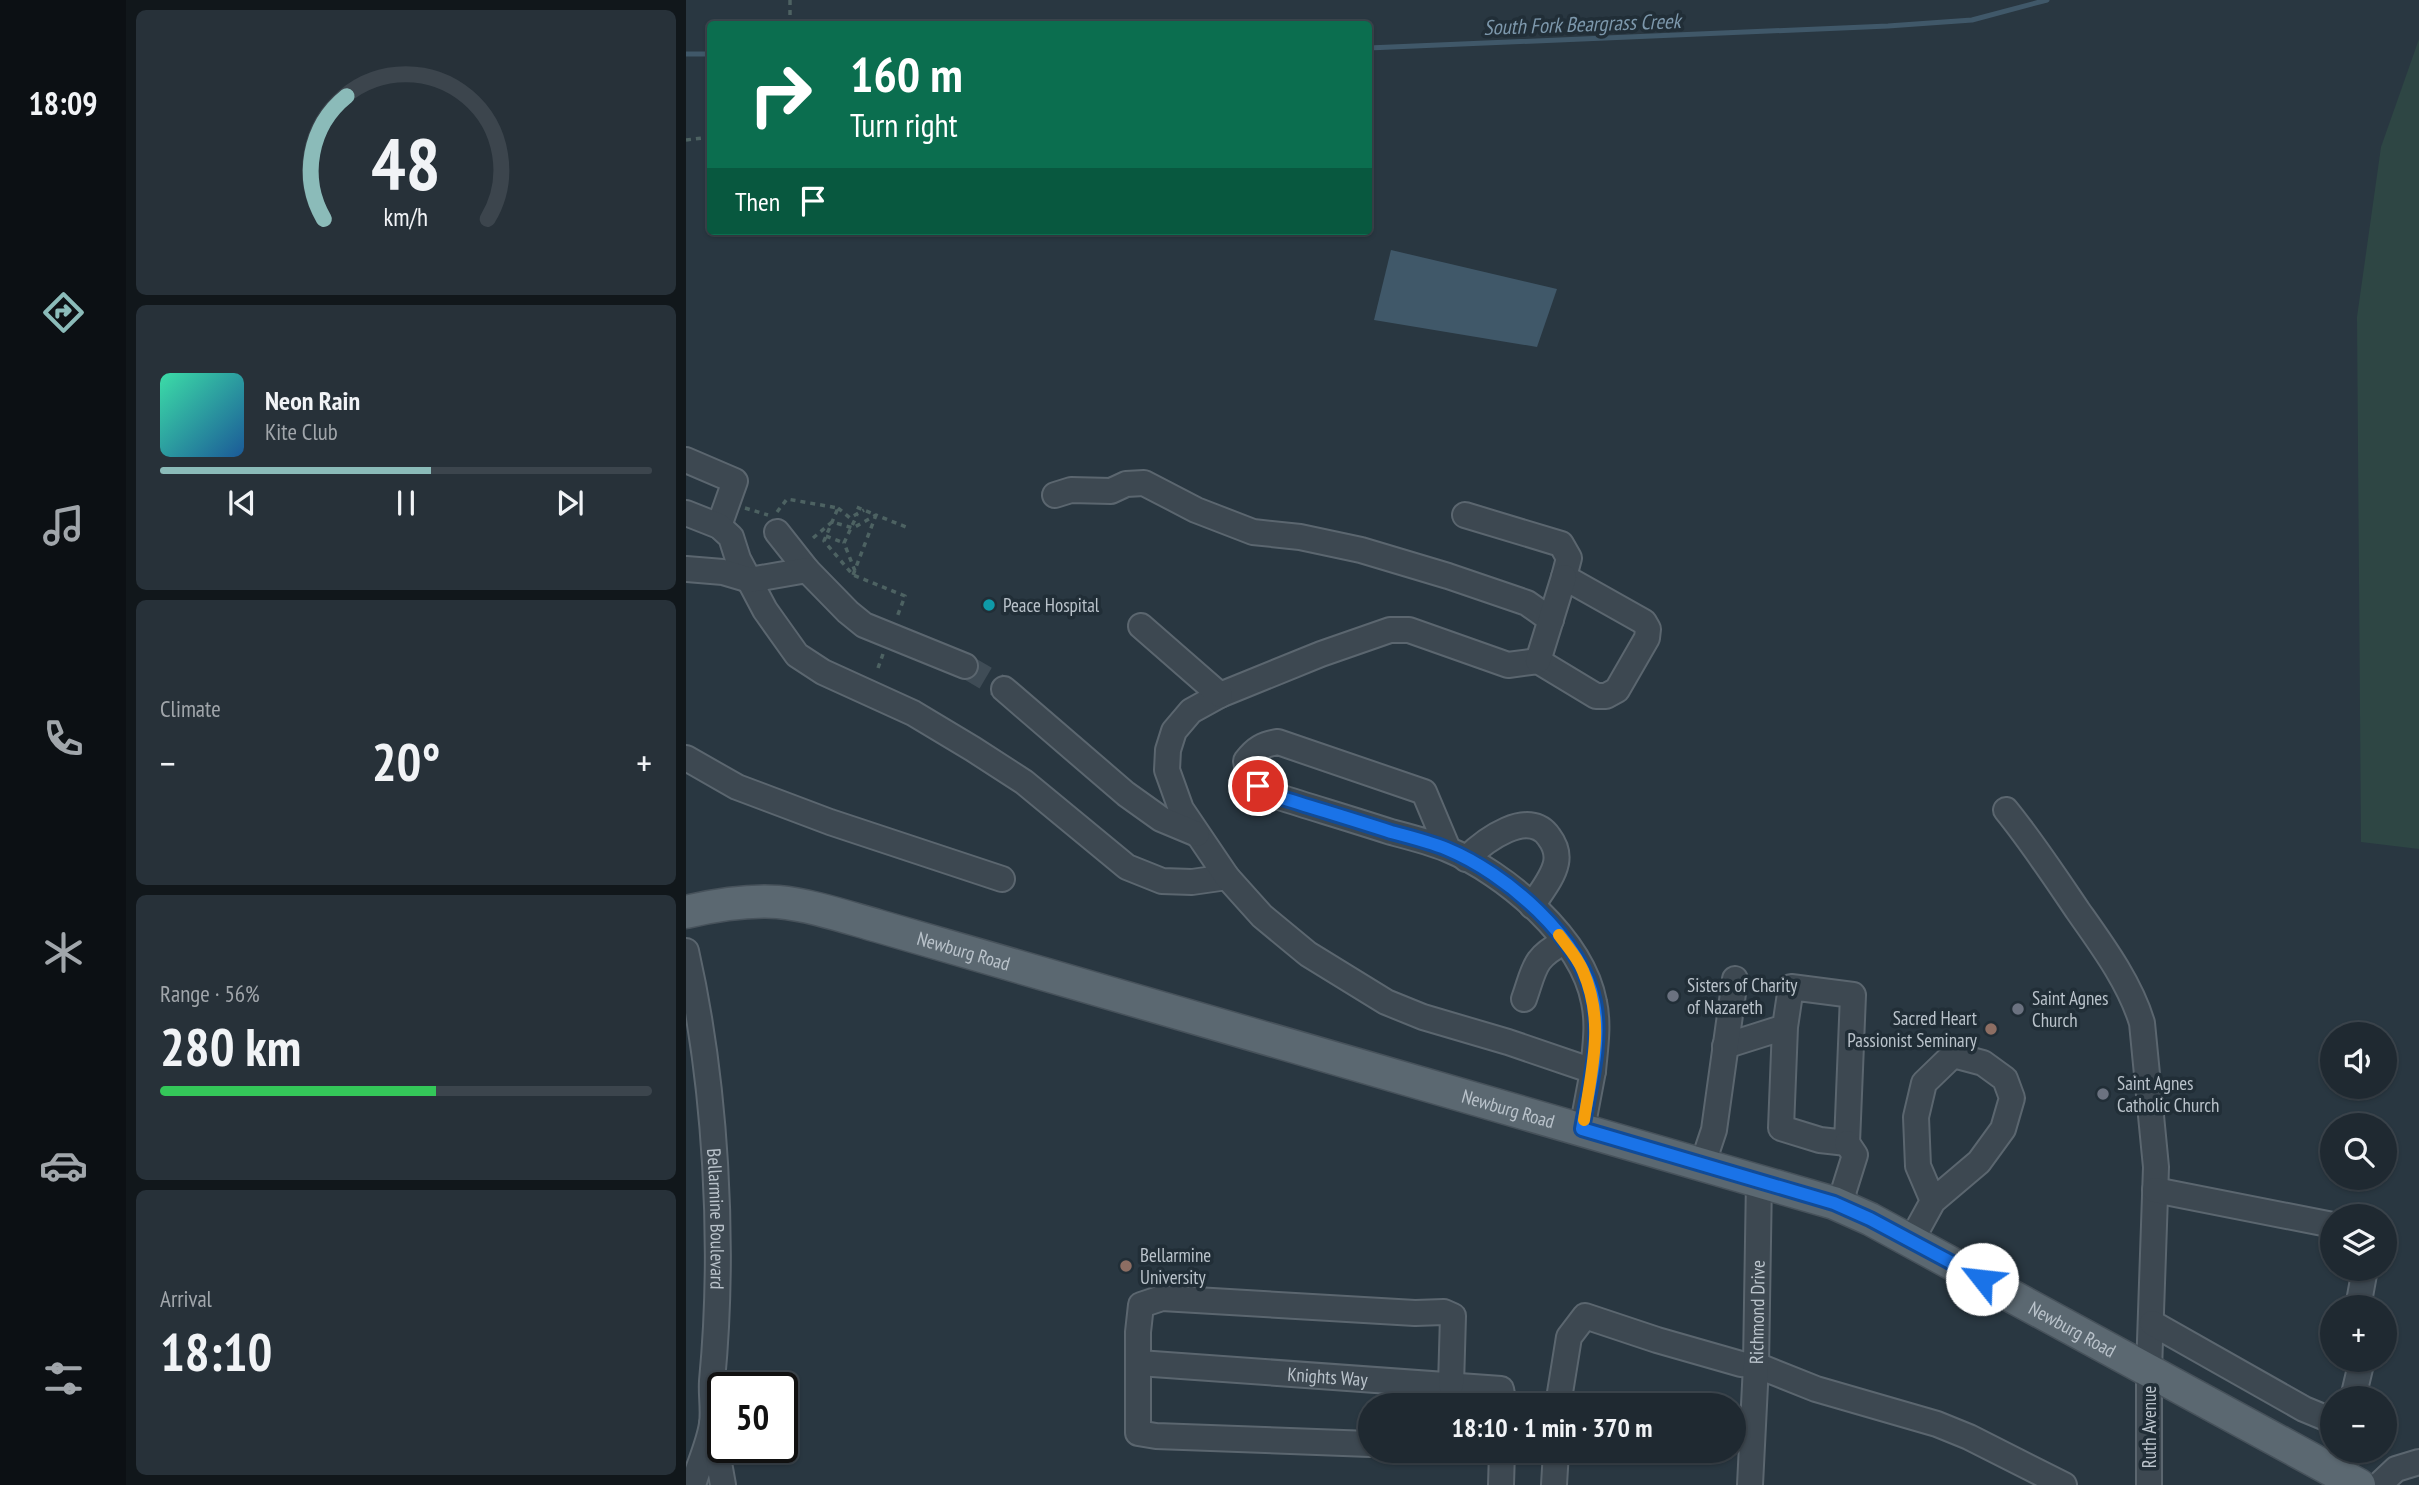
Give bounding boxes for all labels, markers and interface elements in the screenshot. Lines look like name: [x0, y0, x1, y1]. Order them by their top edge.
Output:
water label: South Fork Beargrass Creek: [1483, 7, 1684, 41]
text: 160 m: [850, 42, 963, 106]
icon: right: [735, 49, 826, 140]
text: 18:09: [28, 82, 98, 124]
text: Turn right: [850, 104, 958, 146]
text: 48: [371, 115, 441, 209]
icon: arrive: [794, 182, 832, 220]
text: Then: [735, 185, 780, 218]
text: km/h: [384, 200, 428, 232]
icon: directions: [39, 288, 88, 337]
text: Neon Rain: [265, 384, 360, 417]
text: Kite Club: [265, 417, 338, 446]
icon: previous: [223, 484, 261, 522]
icon: pause: [387, 484, 425, 522]
icon: next: [551, 484, 589, 522]
icon: music: [39, 501, 88, 550]
place label: Peace Hospital: [1003, 593, 1100, 617]
marker: Peace Hospital: [981, 597, 997, 613]
text: Climate: [160, 694, 221, 723]
icon: phone: [39, 714, 88, 763]
text: 20°: [372, 728, 440, 795]
text: −: [160, 738, 176, 787]
text: +: [636, 738, 652, 787]
pin: [1228, 756, 1288, 816]
icon: arrive: [1239, 767, 1277, 805]
street label: Newburg Road: [914, 926, 1013, 976]
icon: climate: [39, 928, 88, 977]
place label: Sisters of Charity of Nazareth: [1687, 973, 1798, 1019]
text: Range · 56%: [160, 979, 260, 1008]
place label: Saint Agnes Church: [2032, 986, 2109, 1032]
marker: Sisters of Charity of Nazareth: [1665, 988, 1681, 1004]
marker: Saint Agnes Church: [2010, 1001, 2026, 1017]
place label: Sacred Heart Passionist Seminary: [1847, 1006, 1978, 1052]
text: 280 km: [160, 1013, 301, 1080]
marker: Sacred Heart Passionist Seminary: [1983, 1021, 1999, 1037]
map controls: [2320, 1022, 2397, 1463]
button: sound: [2320, 1022, 2397, 1099]
place label: Saint Agnes Catholic Church: [2117, 1071, 2219, 1117]
street label: Newburg Road: [1459, 1084, 1557, 1133]
marker: Saint Agnes Catholic Church: [2095, 1086, 2111, 1102]
button: search: [2320, 1113, 2397, 1190]
icon: car: [39, 1141, 88, 1190]
street label: Bellarmine Boulevard: [702, 1147, 730, 1290]
button: layers: [2320, 1204, 2397, 1281]
position arrow: [1945, 1242, 2019, 1316]
place label: Bellarmine University: [1140, 1243, 1211, 1289]
marker: Bellarmine University: [1118, 1258, 1134, 1274]
street label: Richmond Drive: [1744, 1260, 1770, 1364]
text: Arrival: [160, 1284, 212, 1313]
button: +: [2320, 1295, 2397, 1372]
street label: Newburg Road: [2025, 1296, 2120, 1362]
text: 18:10: [160, 1318, 272, 1385]
icon: filters: [39, 1354, 88, 1403]
street label: Knights Way: [1287, 1362, 1369, 1391]
speed limit sign: 50: [707, 1372, 798, 1463]
street label: Ruth Avenue: [2137, 1386, 2161, 1468]
button: −: [2320, 1386, 2397, 1463]
text: 18:10 · 1 min · 370 m: [1452, 1411, 1652, 1444]

